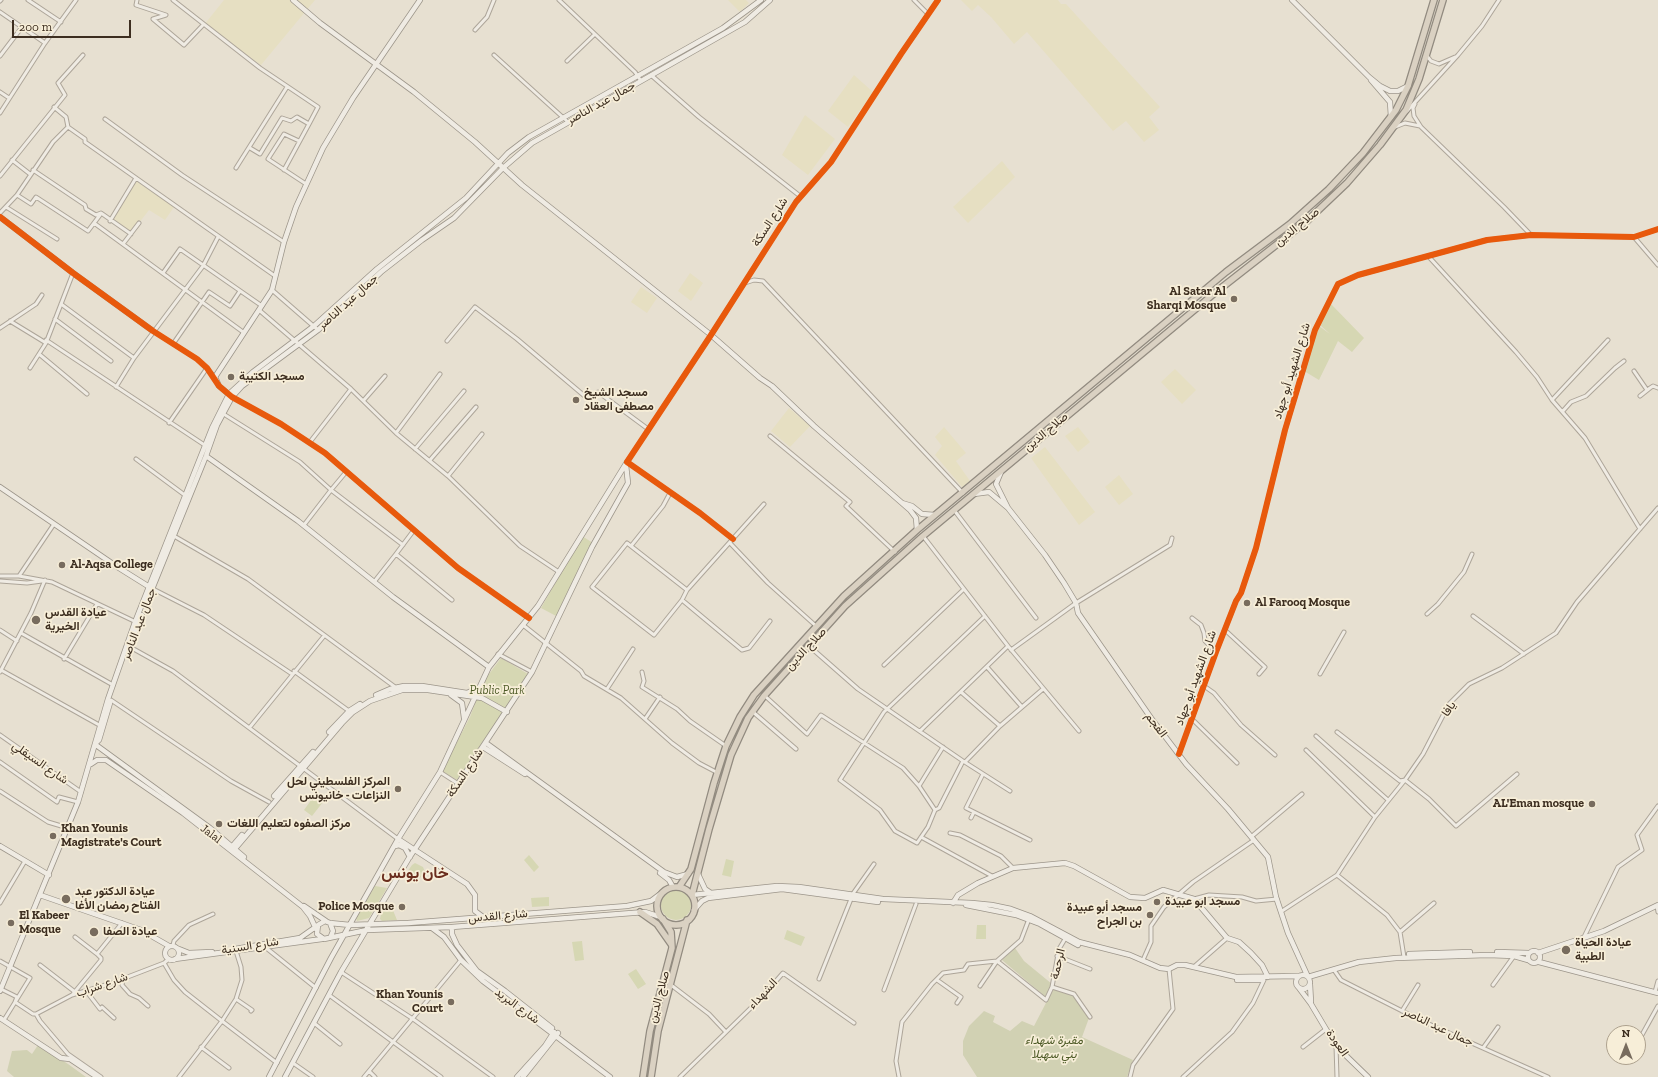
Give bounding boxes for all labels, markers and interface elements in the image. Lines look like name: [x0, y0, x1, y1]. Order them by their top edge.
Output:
scale bar: [14, 12, 133, 38]
text: 200 m: [19, 20, 52, 34]
street label: جمال عبد الناصر: [564, 78, 638, 128]
street label: شارع السكة: [749, 195, 791, 249]
street label: صلاح الدين: [1272, 205, 1322, 249]
street label: جمال عبد الناصر: [315, 271, 381, 333]
place label: Al Satar Al Sharqi Mosque: [1147, 285, 1226, 313]
marker: Al Satar Al Sharqi Mosque: [1229, 294, 1239, 304]
street label: شارع الشهيد أبو جهاد: [1271, 321, 1313, 421]
place label: مسجد الكتيبة: [239, 370, 305, 384]
marker: مسجد الكتيبة: [226, 372, 236, 382]
place label: مسجد الشيخ مصطفى العقاد: [584, 386, 654, 414]
marker: مسجد الشيخ مصطفى العقاد: [571, 395, 581, 405]
street label: صلاح الدين: [1021, 409, 1071, 455]
place label: Al-Aqsa College: [70, 558, 153, 572]
marker: Al-Aqsa College: [57, 560, 67, 570]
street label: جمال عبد الناصر: [119, 586, 159, 662]
place label: Al Farooq Mosque: [1255, 596, 1350, 610]
marker: Al Farooq Mosque: [1242, 598, 1252, 608]
place label: عيادة القدس الخيرية: [45, 606, 107, 634]
marker: عيادة القدس الخيرية: [30, 614, 42, 626]
street label: صلاح الدين: [783, 625, 829, 673]
street label: شارع الشهيد أبو جهاد: [1172, 629, 1220, 727]
park label: Public Park: [470, 684, 524, 698]
street label: يافا: [1439, 699, 1459, 719]
street label: الفجم: [1142, 709, 1170, 741]
street label: شارع السيقلي: [9, 738, 71, 788]
street label: شارع السكة: [443, 746, 487, 800]
place label: المركز الفلسطيني لحل النزاعات - خانيونس: [287, 775, 390, 803]
marker: المركز الفلسطيني لحل النزاعات - خانيونس: [393, 784, 403, 794]
place label: AL'Eman mosque: [1493, 797, 1584, 811]
marker: AL'Eman mosque: [1587, 799, 1597, 809]
place label: مركز الصفوه لتعليم اللغات: [227, 817, 350, 831]
marker: مركز الصفوه لتعليم اللغات: [214, 819, 224, 829]
street label: Jalal: [197, 821, 225, 847]
place label: Khan Younis Magistrate's Court: [61, 822, 162, 850]
marker: Khan Younis Magistrate's Court: [48, 831, 58, 841]
district label: خان يونس: [381, 863, 449, 883]
place label: عيادة الدكتور عبد الفتاح رمضان الأغا: [75, 885, 160, 913]
marker: عيادة الدكتور عبد الفتاح رمضان الأغا: [60, 893, 72, 905]
place label: مسجد ابو عبيدة: [1165, 895, 1240, 909]
marker: مسجد ابو عبيدة: [1152, 897, 1162, 907]
place label: Police Mosque: [318, 900, 394, 914]
place label: مسجد أبو عبيدة بن الجراح: [1067, 901, 1142, 929]
marker: Police Mosque: [397, 902, 407, 912]
street label: شارع القدس: [468, 906, 528, 926]
place label: El Kabeer Mosque: [19, 909, 69, 937]
marker: مسجد أبو عبيدة بن الجراح: [1145, 910, 1155, 920]
marker: El Kabeer Mosque: [6, 918, 16, 928]
place label: عيادة الصفا: [103, 925, 157, 939]
marker: عيادة الصفا: [88, 926, 100, 938]
street label: شارع السنية: [220, 934, 280, 958]
place label: عيادة الحياة الطبية: [1575, 936, 1631, 964]
marker: عيادة الحياة الطبية: [1560, 944, 1572, 956]
street label: الرحمة: [1047, 947, 1069, 981]
street label: شارع شراب: [74, 969, 130, 1001]
street label: صلاح الدين: [645, 969, 673, 1025]
street label: الشهداء: [745, 976, 781, 1012]
street label: شارع البريد: [492, 985, 542, 1027]
place label: Khan Younis Court: [376, 988, 443, 1016]
marker: Khan Younis Court: [446, 997, 456, 1007]
street label: جمال عبد الناصر: [1400, 1004, 1476, 1050]
north arrow: [1606, 1025, 1646, 1065]
street label: العودة: [1323, 1027, 1351, 1059]
text: N: [1622, 1027, 1630, 1040]
park label: مقبرة شهداء بني سهيلا: [1025, 1034, 1083, 1062]

